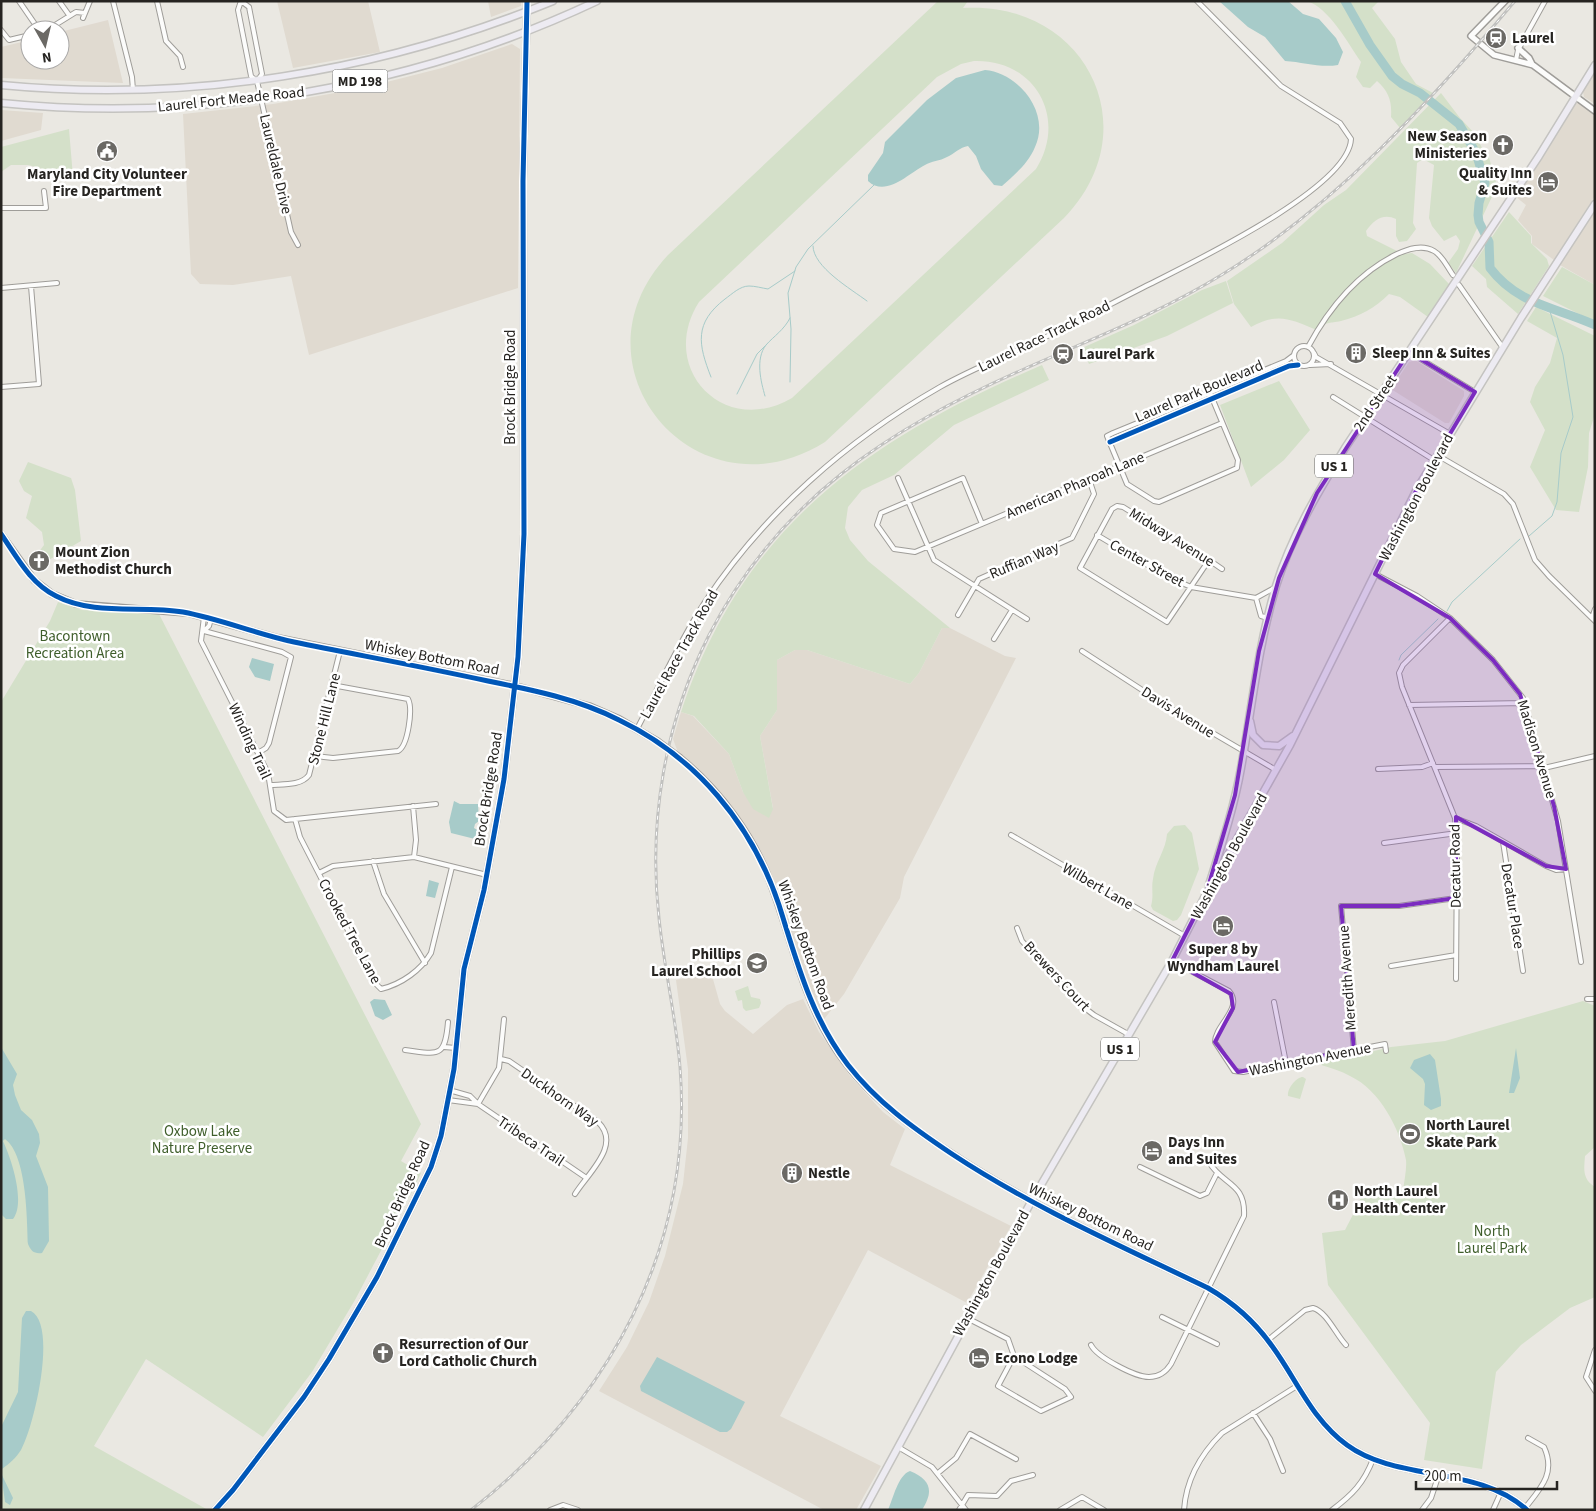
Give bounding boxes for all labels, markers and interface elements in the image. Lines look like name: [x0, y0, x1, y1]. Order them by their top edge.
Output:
north arrow: [20, 20, 70, 70]
station icon: Laurel: [1484, 26, 1508, 50]
place label: Laurel: [1512, 28, 1555, 49]
text: N: [41, 46, 53, 67]
road number: MD 198: [332, 70, 388, 92]
street label: Laurel Fort Meade Road: [157, 81, 306, 118]
street label: Laureldale Drive: [254, 112, 297, 216]
place label: New Season Ministeries: [1407, 126, 1487, 164]
church icon: New Season Ministeries: [1491, 133, 1515, 157]
public building icon: Maryland City Volunteer Fire Department: [95, 139, 119, 163]
place label: Quality Inn & Suites: [1459, 163, 1532, 201]
place label: Maryland City Volunteer Fire Department: [27, 164, 187, 202]
hotel icon: Quality Inn & Suites: [1536, 170, 1560, 194]
street label: Laurel Race Track Road: [975, 295, 1114, 378]
street label: Brock Bridge Road: [500, 329, 521, 445]
building icon: Sleep Inn & Suites: [1344, 341, 1368, 365]
station icon: Laurel Park: [1051, 342, 1075, 366]
place label: Sleep Inn & Suites: [1372, 343, 1491, 364]
place label: Laurel Park: [1079, 344, 1155, 365]
street label: Laurel Park Boulevard: [1132, 355, 1267, 428]
street label: 2nd Street: [1349, 371, 1402, 436]
street label: Washington Boulevard: [1374, 430, 1459, 565]
street label: American Pharoah Lane: [1003, 447, 1148, 524]
road number: US 1: [1315, 454, 1353, 478]
street label: Midway Avenue: [1125, 503, 1219, 572]
street label: Center Street: [1106, 534, 1188, 593]
street label: Ruffian Way: [986, 536, 1062, 585]
place label: Mount Zion Methodist Church: [55, 542, 172, 580]
church icon: Mount Zion Methodist Church: [27, 549, 51, 573]
street label: Laurel Race Track Road: [635, 586, 724, 723]
park label: Bacontown Recreation Area: [26, 626, 124, 664]
street label: Whiskey Bottom Road: [363, 634, 501, 681]
street label: Stone Hill Lane: [303, 671, 346, 767]
street label: Davis Avenue: [1137, 682, 1218, 743]
street label: Madison Avenue: [1512, 697, 1562, 801]
street label: Winding Trail: [223, 700, 276, 783]
street label: Brock Bridge Road: [469, 730, 508, 848]
street label: Washington Boulevard: [1186, 789, 1273, 923]
street label: Decatur Road: [1444, 824, 1467, 908]
street label: Wilbert Lane: [1058, 858, 1137, 915]
street label: Decatur Place: [1495, 862, 1530, 950]
street label: Crooked Tree Lane: [313, 875, 386, 988]
street label: Whiskey Bottom Road: [772, 877, 839, 1013]
hotel icon: Super 8 by Wyndham Laurel: [1211, 914, 1235, 938]
street label: Meredith Avenue: [1333, 925, 1362, 1031]
street label: Brewers Court: [1019, 937, 1095, 1016]
place label: Super 8 by Wyndham Laurel: [1167, 939, 1279, 977]
place label: Phillips Laurel School: [651, 944, 742, 982]
school or university icon: Phillips Laurel School: [745, 951, 769, 975]
street label: Washington Avenue: [1248, 1037, 1373, 1082]
road number: US 1: [1101, 1038, 1139, 1060]
street label: Duckhorn Way: [517, 1063, 603, 1132]
street label: Tribeca Trail: [493, 1111, 568, 1172]
place label: North Laurel Skate Park: [1426, 1115, 1510, 1153]
park label: Oxbow Lake Nature Preserve: [152, 1121, 252, 1159]
sports icon: North Laurel Skate Park: [1398, 1122, 1422, 1146]
place label: Days Inn and Suites: [1168, 1132, 1237, 1170]
street label: Brock Bridge Road: [369, 1137, 435, 1251]
hotel icon: Days Inn and Suites: [1140, 1139, 1164, 1163]
building icon: Nestle: [780, 1161, 804, 1185]
place label: Nestle: [808, 1163, 850, 1184]
street label: Whiskey Bottom Road: [1025, 1178, 1157, 1257]
place label: North Laurel Health Center: [1354, 1181, 1446, 1219]
hospital icon: North Laurel Health Center: [1326, 1188, 1350, 1212]
street label: Washington Boulevard: [948, 1206, 1035, 1340]
park label: North Laurel Park: [1457, 1221, 1528, 1259]
place label: Resurrection of Our Lord Catholic Church: [399, 1334, 537, 1372]
church icon: Resurrection of Our Lord Catholic Church: [371, 1341, 395, 1365]
hotel icon: Econo Lodge: [967, 1346, 991, 1370]
place label: Econo Lodge: [995, 1348, 1078, 1369]
scale bar: [1416, 1458, 1557, 1490]
text: 200 m: [1424, 1466, 1462, 1487]

